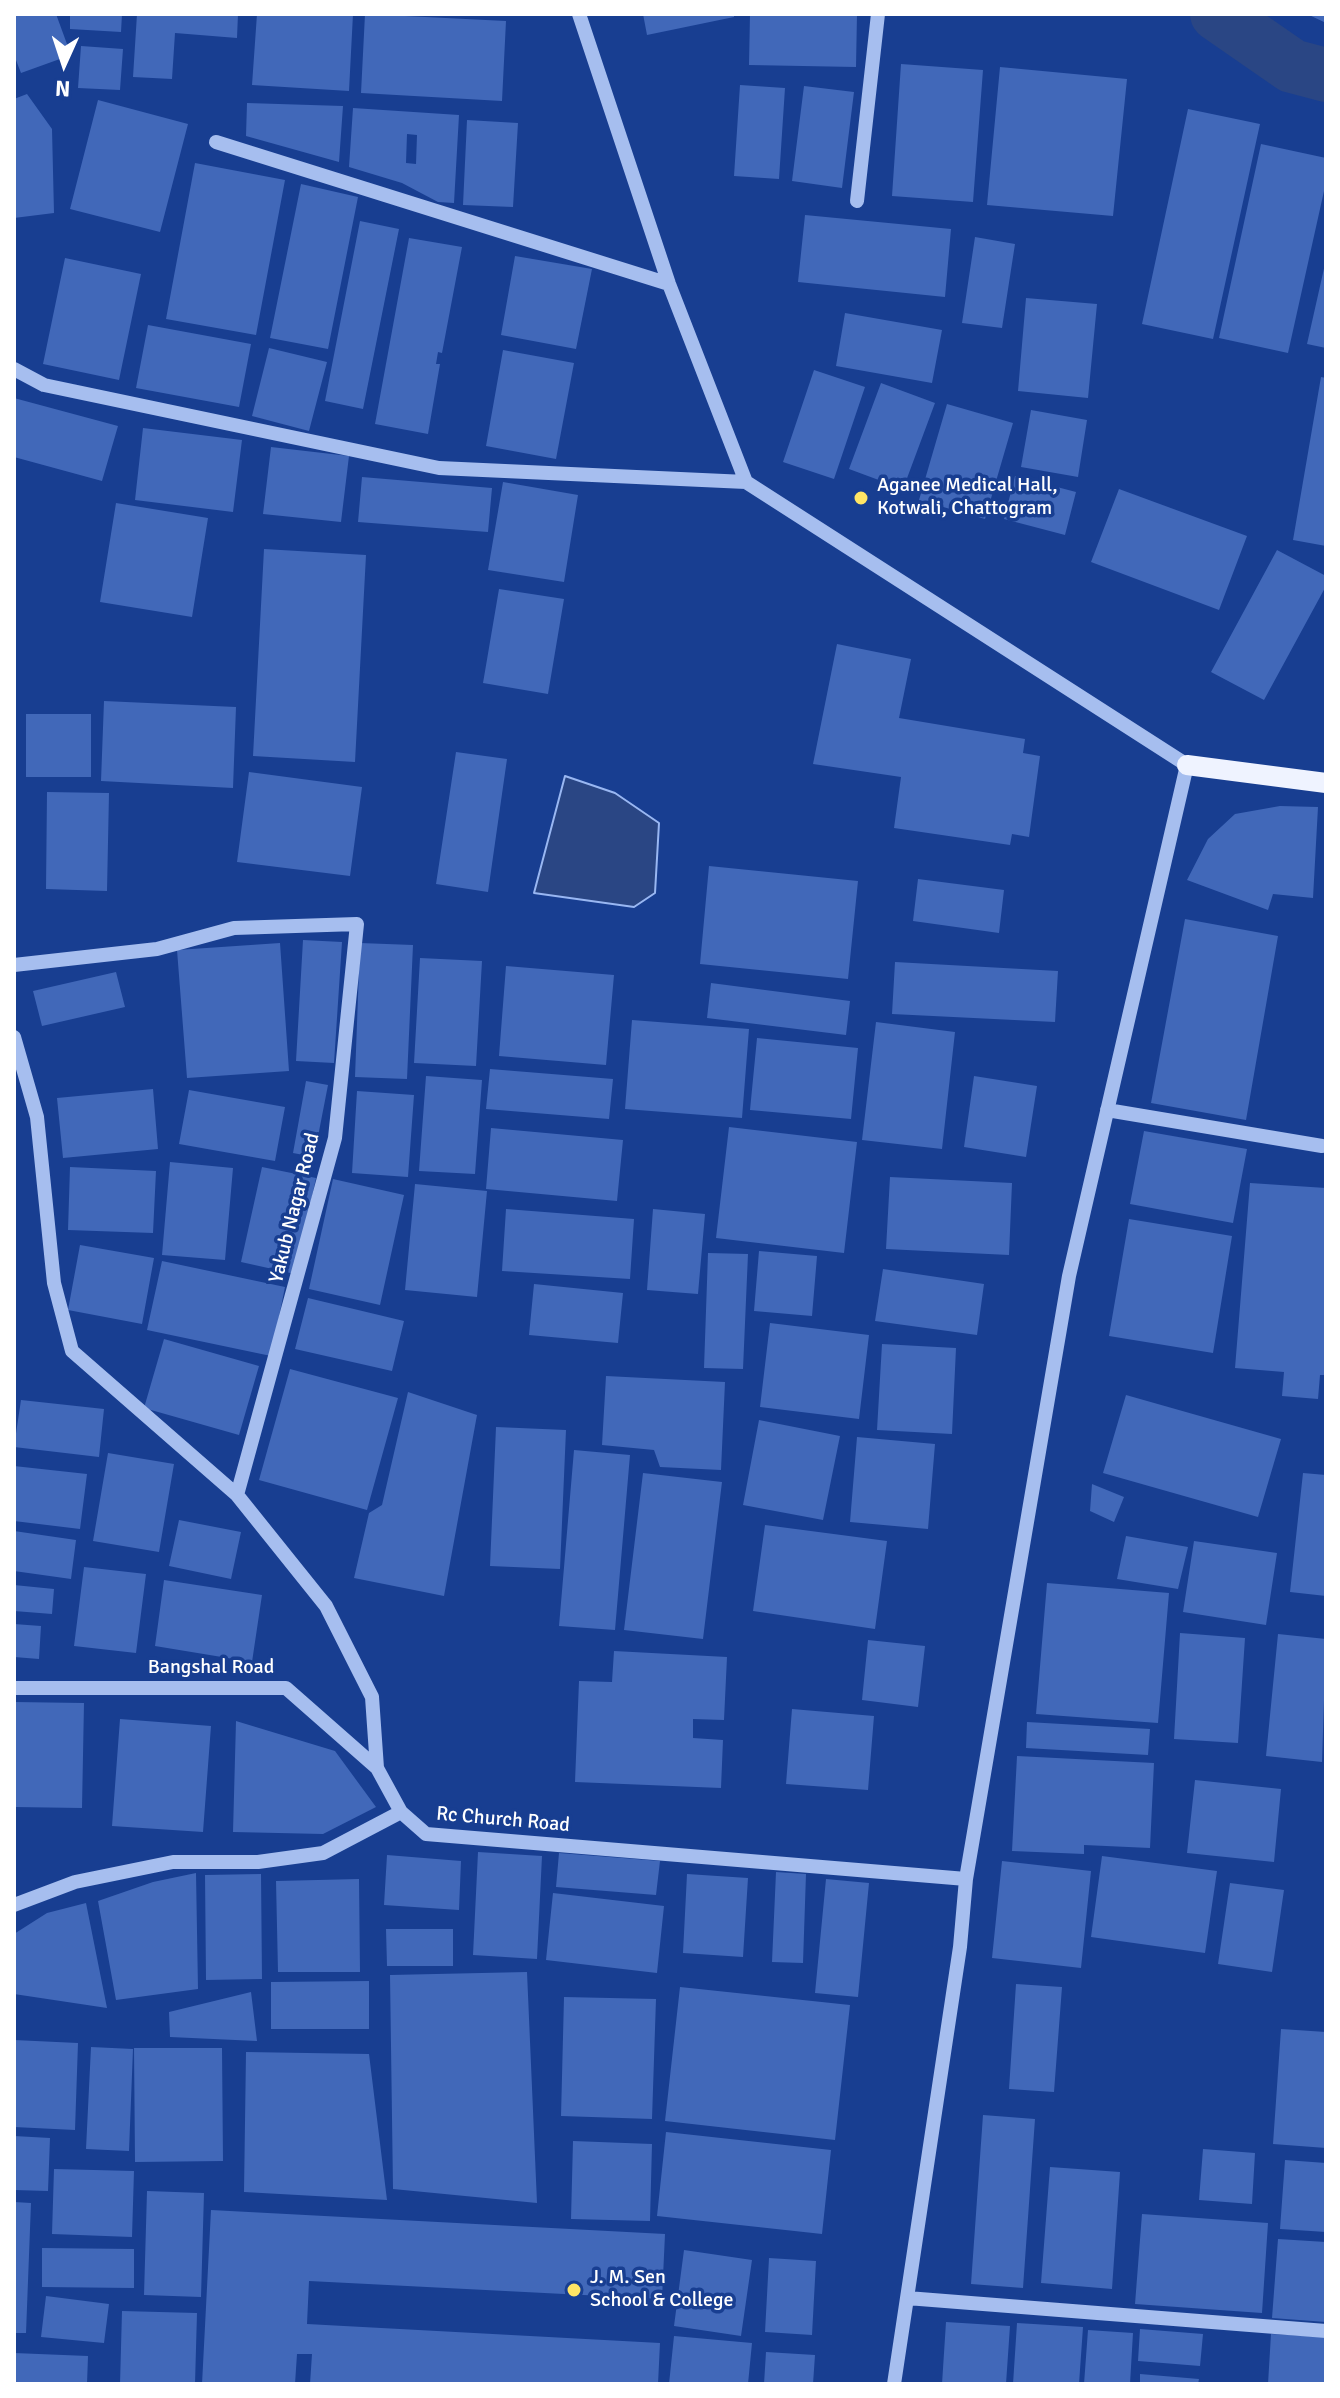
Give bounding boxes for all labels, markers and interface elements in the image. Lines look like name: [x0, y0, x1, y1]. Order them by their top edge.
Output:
north arrow: [24, 24, 104, 104]
text: N: [54, 75, 71, 102]
place label: Aganee Medical Hall, Kotwali, Chattogram: [877, 474, 1058, 521]
marker: Aganee Medical Hall, Kotwali, Chattogram: [852, 489, 870, 507]
street label: Yakub Nagar Road: [265, 1130, 325, 1286]
street label: Bangshal Road: [148, 1656, 274, 1680]
street label: Rc Church Road: [435, 1802, 571, 1838]
place label: J. M. Sen School & College: [590, 2266, 734, 2313]
marker: J. M. Sen School & College: [565, 2281, 583, 2299]

